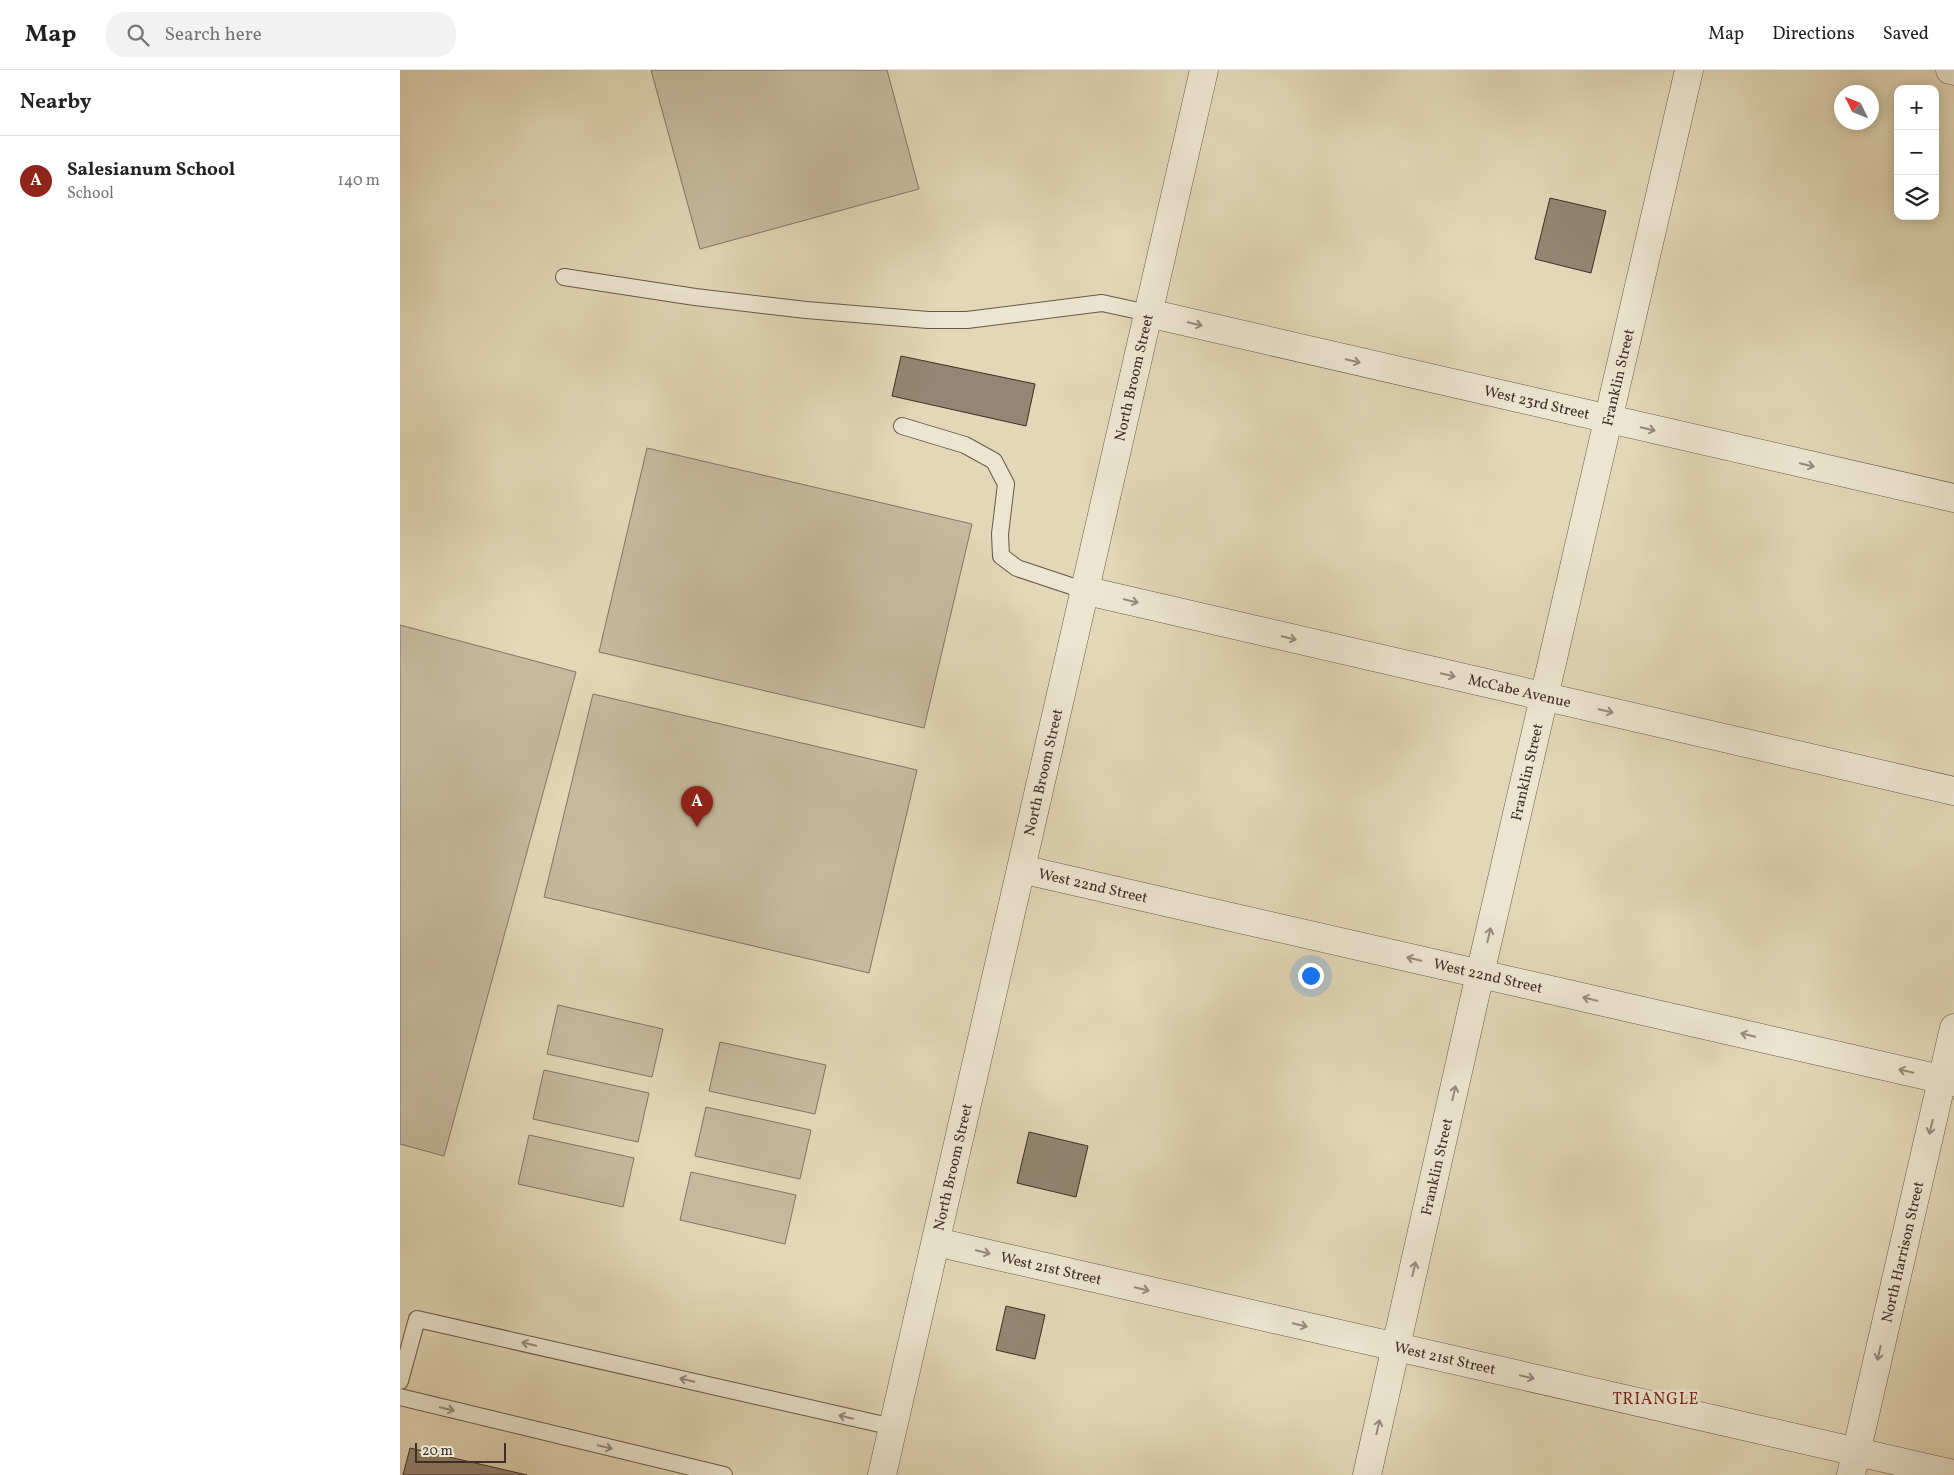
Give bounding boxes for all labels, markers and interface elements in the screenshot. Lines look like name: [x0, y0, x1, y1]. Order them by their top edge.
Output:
search box: [106, 12, 456, 57]
text: Map: [25, 18, 76, 52]
icon: search: [124, 21, 152, 49]
text: Search here: [164, 22, 262, 48]
text: Map: [1708, 22, 1744, 47]
text: Directions: [1772, 22, 1855, 47]
text: Saved: [1883, 22, 1929, 47]
north arrow: [1834, 85, 1879, 130]
map controls: [1894, 85, 1939, 220]
button: +: [1894, 85, 1939, 130]
text: Nearby: [20, 88, 91, 117]
button: −: [1894, 130, 1939, 175]
text: Salesianum School: [67, 157, 235, 183]
text: A: [30, 170, 42, 192]
text: 140 m: [338, 170, 380, 192]
button: layers: [1894, 175, 1939, 220]
text: School: [67, 183, 114, 205]
street label: North Broom Street: [1110, 312, 1160, 443]
one-way arrow: [1187, 320, 1203, 329]
street label: Franklin Street: [1598, 327, 1641, 428]
one-way arrow: [1345, 357, 1361, 366]
street label: West 23rd Street: [1482, 381, 1592, 426]
one-way arrow: [1640, 425, 1656, 434]
one-way arrow: [1798, 460, 1814, 470]
one-way arrow: [1122, 597, 1138, 606]
one-way arrow: [1281, 634, 1297, 643]
street label: McCabe Avenue: [1466, 670, 1573, 714]
one-way arrow: [1439, 671, 1455, 680]
street label: North Broom Street: [1020, 707, 1069, 838]
one-way arrow: [1597, 707, 1613, 716]
street label: Franklin Street: [1507, 722, 1550, 823]
pin: A: [681, 786, 713, 827]
street label: West 22nd Street: [1036, 864, 1150, 910]
one-way arrow: [1485, 927, 1495, 943]
one-way arrow: [1407, 954, 1423, 963]
street label: West 22nd Street: [1431, 954, 1544, 1000]
your location: [1298, 963, 1324, 989]
one-way arrow: [1582, 994, 1598, 1003]
one-way arrow: [1740, 1030, 1756, 1039]
one-way arrow: [1899, 1066, 1915, 1075]
one-way arrow: [1450, 1086, 1459, 1102]
street label: North Broom Street: [929, 1102, 979, 1233]
street label: Franklin Street: [1417, 1116, 1459, 1218]
one-way arrow: [1926, 1118, 1935, 1134]
street label: North Harrison Street: [1877, 1180, 1930, 1325]
one-way arrow: [975, 1248, 991, 1257]
street label: West 21st Street: [998, 1248, 1104, 1291]
one-way arrow: [1410, 1262, 1419, 1278]
one-way arrow: [1133, 1285, 1149, 1294]
one-way arrow: [1292, 1321, 1308, 1330]
street label: West 21st Street: [1392, 1338, 1497, 1381]
one-way arrow: [521, 1339, 537, 1348]
one-way arrow: [1874, 1345, 1883, 1361]
one-way arrow: [1518, 1373, 1534, 1382]
one-way arrow: [680, 1375, 696, 1384]
district label: TRIANGLE: [1613, 1389, 1699, 1411]
one-way arrow: [439, 1405, 455, 1414]
one-way arrow: [838, 1412, 854, 1421]
one-way arrow: [1374, 1420, 1383, 1436]
scale bar: [415, 1440, 506, 1463]
text: 20 m: [422, 1442, 453, 1461]
one-way arrow: [597, 1443, 613, 1452]

